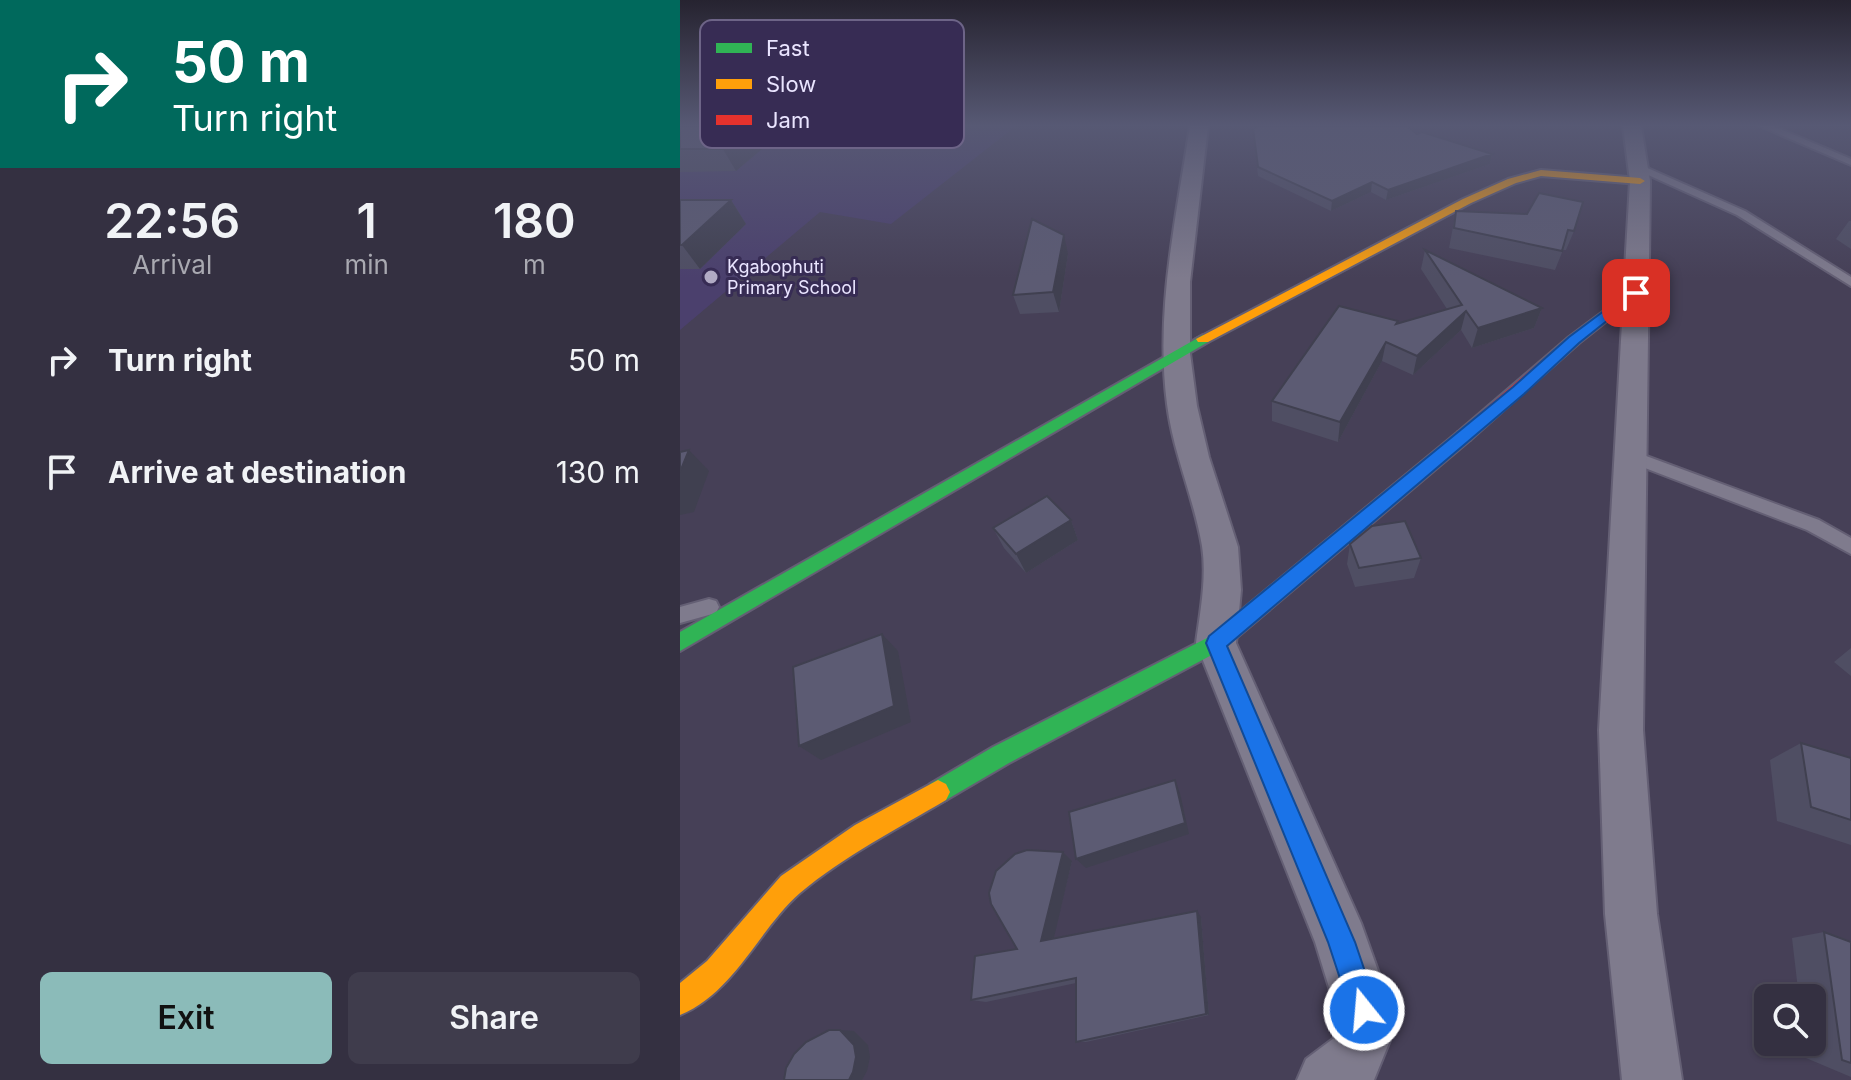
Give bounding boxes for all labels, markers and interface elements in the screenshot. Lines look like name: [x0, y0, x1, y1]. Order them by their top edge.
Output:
legend: [700, 20, 964, 148]
text: 50 m: [172, 28, 310, 96]
icon: right: [40, 32, 144, 136]
text: Fast: [766, 35, 810, 61]
text: Slow: [766, 71, 816, 97]
text: Turn right: [172, 96, 337, 140]
text: Jam: [766, 107, 810, 133]
text: 22:56: [104, 191, 240, 250]
text: 1: [356, 191, 377, 250]
text: 180: [493, 191, 576, 250]
text: Arrival: [132, 249, 212, 280]
text: min: [344, 249, 389, 280]
text: m: [523, 249, 546, 280]
place label: Kgabophuti Primary School: [727, 256, 856, 298]
pin: [1602, 259, 1670, 327]
marker: Kgabophuti Primary School: [702, 268, 720, 286]
icon: arrive: [1614, 271, 1658, 315]
icon: right: [40, 338, 84, 382]
text: Turn right: [108, 342, 252, 378]
text: 50 m: [568, 342, 640, 378]
icon: arrive: [40, 450, 84, 494]
text: Arrive at destination: [108, 454, 406, 490]
text: 130 m: [556, 454, 640, 490]
position arrow: [1322, 968, 1406, 1052]
button: Exit: [40, 972, 332, 1064]
button: Share: [348, 972, 640, 1064]
map controls: [1754, 984, 1826, 1056]
button: search: [1754, 984, 1826, 1056]

